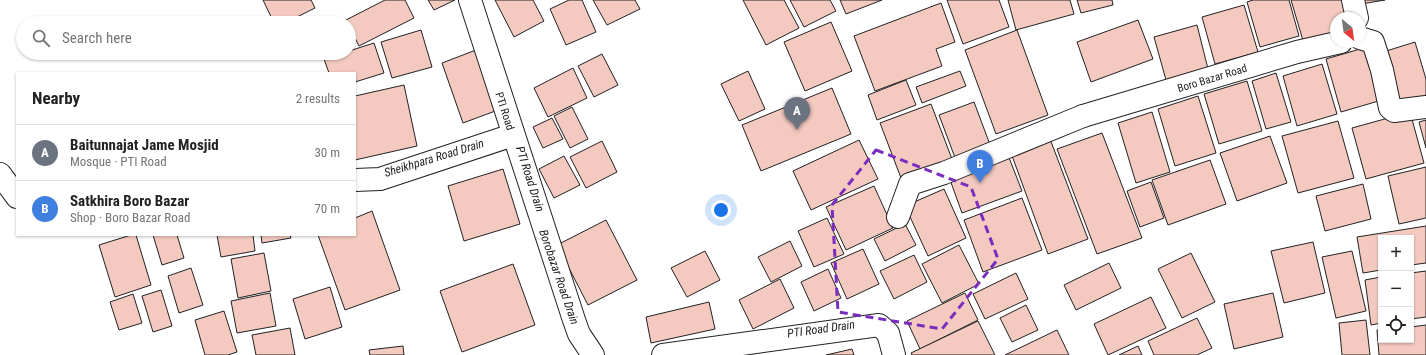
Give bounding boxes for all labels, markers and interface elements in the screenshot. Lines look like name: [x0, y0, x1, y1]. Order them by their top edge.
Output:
north arrow: [1330, 12, 1366, 48]
search box: [16, 16, 356, 60]
icon: search: [30, 27, 52, 49]
text: Search here: [62, 29, 132, 47]
street label: Boro Bazar Road: [1176, 62, 1249, 95]
text: Nearby: [32, 88, 80, 108]
text: 2 results: [296, 91, 340, 106]
street label: PTI Road: [492, 91, 517, 132]
pin: A: [784, 97, 810, 130]
text: Baitunnajat Jame Mosjid: [70, 136, 219, 154]
water label: Sheikhpara Road Drain: [382, 136, 486, 180]
water label: PTI Road Drain: [513, 144, 547, 214]
text: A: [41, 145, 49, 160]
text: 30 m: [314, 145, 340, 160]
pin: B: [967, 150, 993, 183]
text: Mosque · PTI Road: [70, 154, 167, 169]
text: Satkhira Boro Bazar: [70, 192, 189, 210]
your location: [711, 200, 731, 220]
text: B: [41, 201, 49, 216]
text: 70 m: [314, 201, 340, 216]
text: Shop · Boro Bazar Road: [70, 210, 190, 225]
water label: Borobazar Road Drain: [536, 228, 582, 327]
map controls: [1378, 235, 1414, 343]
button: +: [1378, 235, 1414, 271]
button: −: [1378, 271, 1414, 307]
button: locate: [1378, 307, 1414, 343]
water label: PTI Road Drain: [786, 317, 856, 341]

